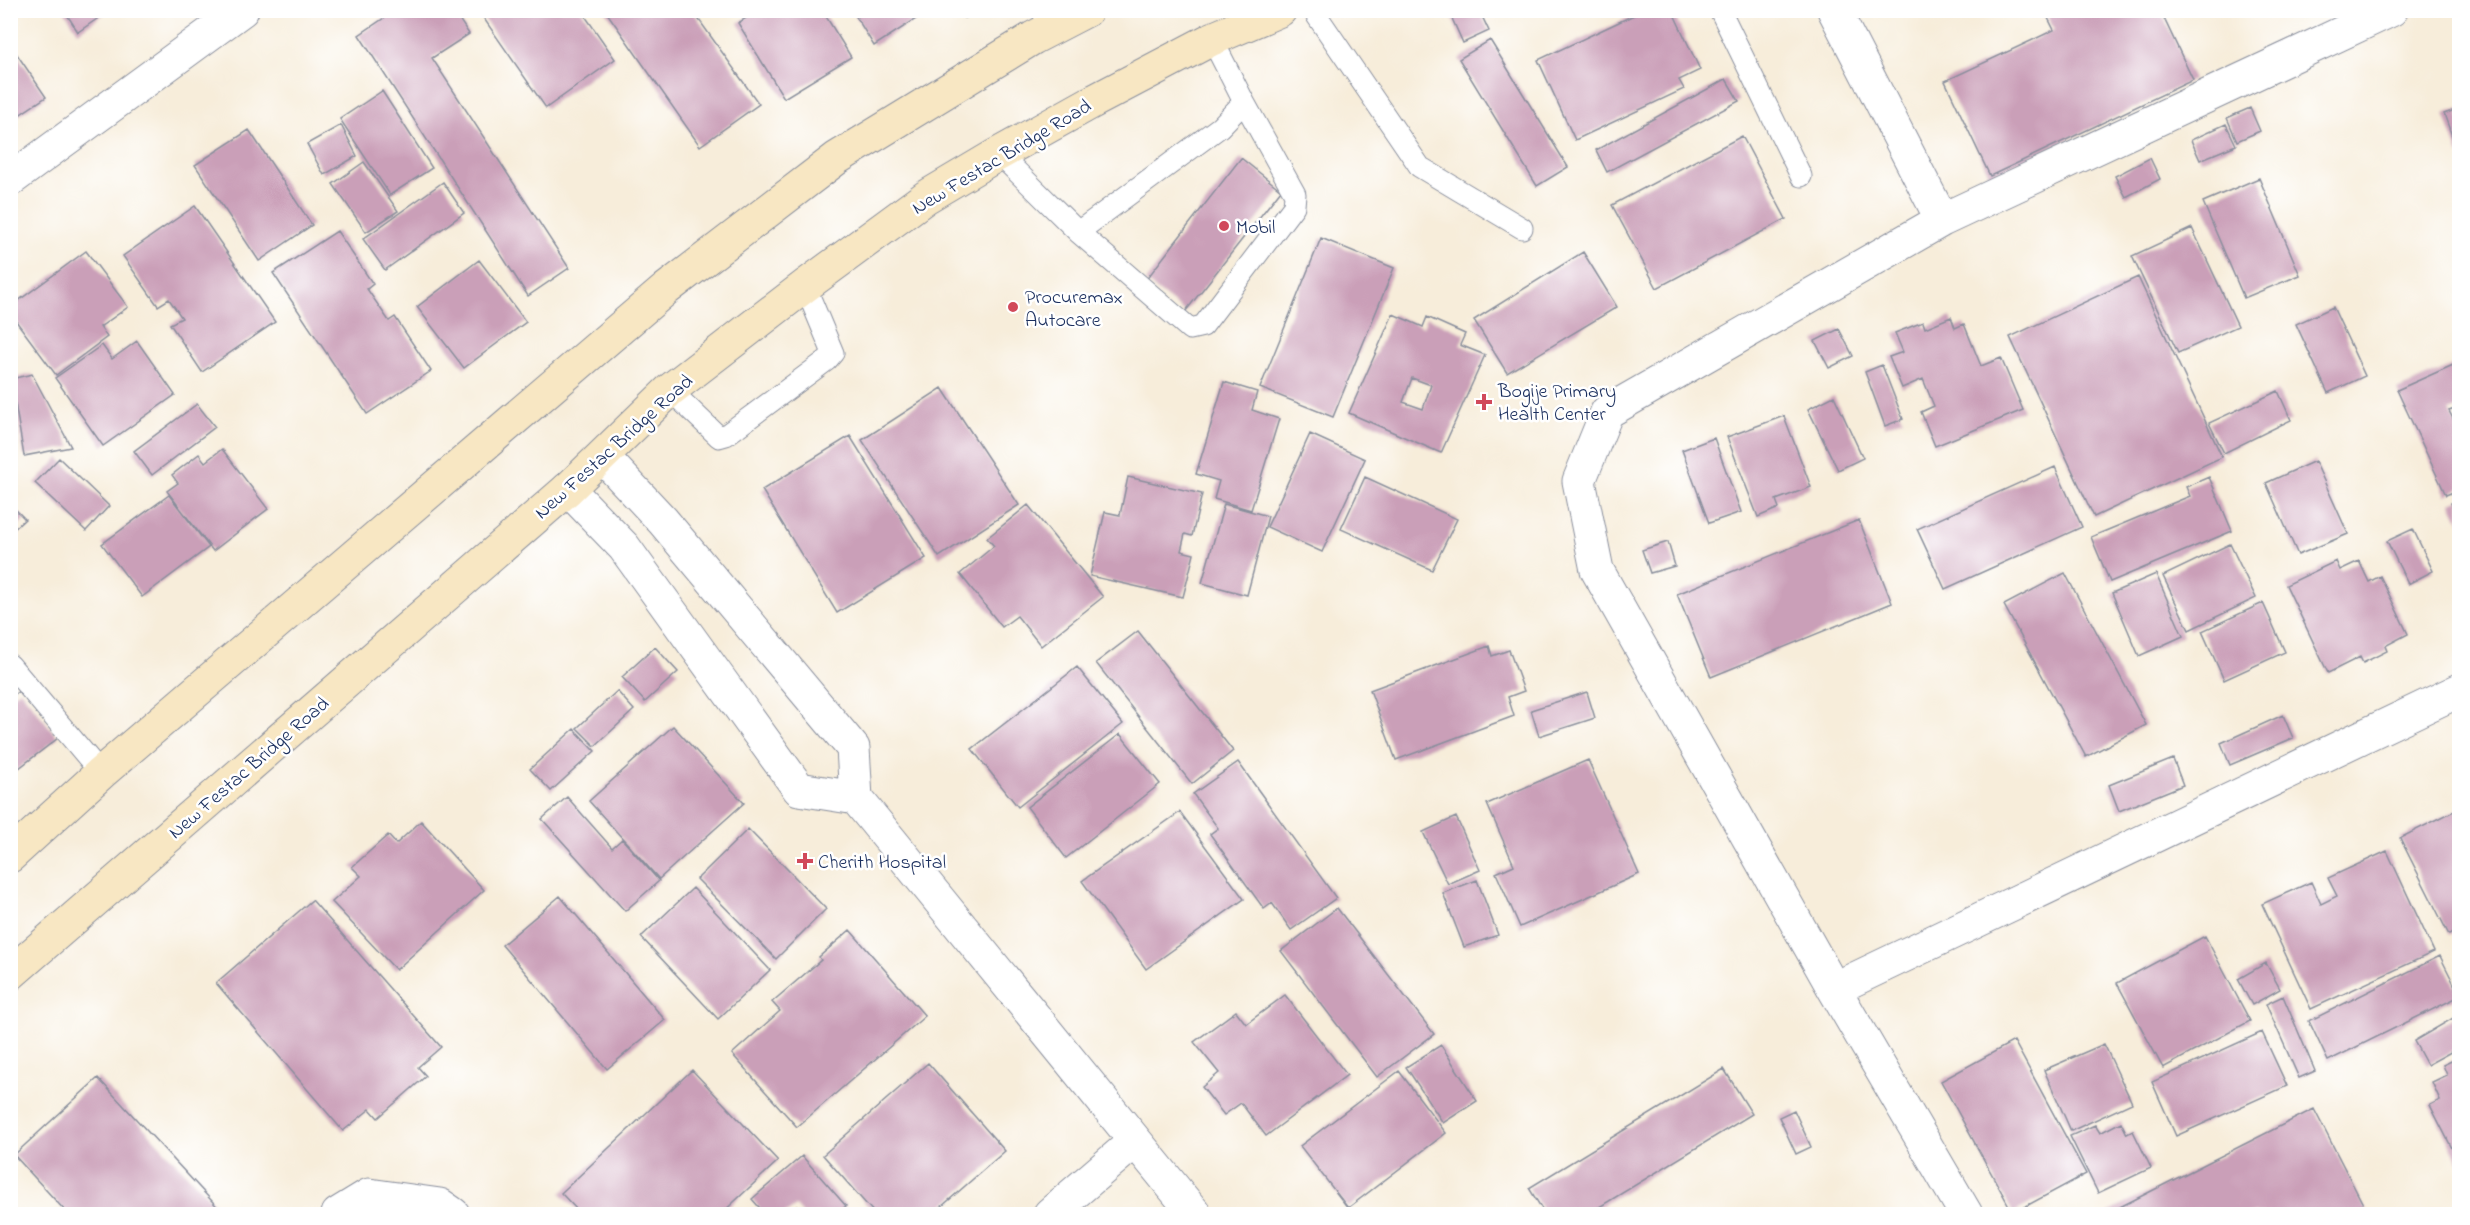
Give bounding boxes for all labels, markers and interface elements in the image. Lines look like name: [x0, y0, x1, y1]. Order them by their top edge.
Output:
street label: New Festac Bridge Road: [907, 93, 1098, 224]
place label: Mobil: [1236, 214, 1275, 243]
marker: Mobil: [1217, 219, 1231, 233]
place label: Procuremax Autocare: [1025, 284, 1123, 336]
marker: Procuremax Autocare: [1006, 300, 1020, 314]
street label: New Festac Bridge Road: [529, 368, 701, 528]
place label: Bogije Primary Health Center: [1497, 378, 1616, 430]
marker: Bogije Primary Health Center: [1475, 393, 1493, 411]
street label: New Festac Bridge Road: [163, 691, 337, 848]
place label: Cherith Hospital: [818, 849, 946, 878]
marker: Cherith Hospital: [796, 852, 814, 870]

